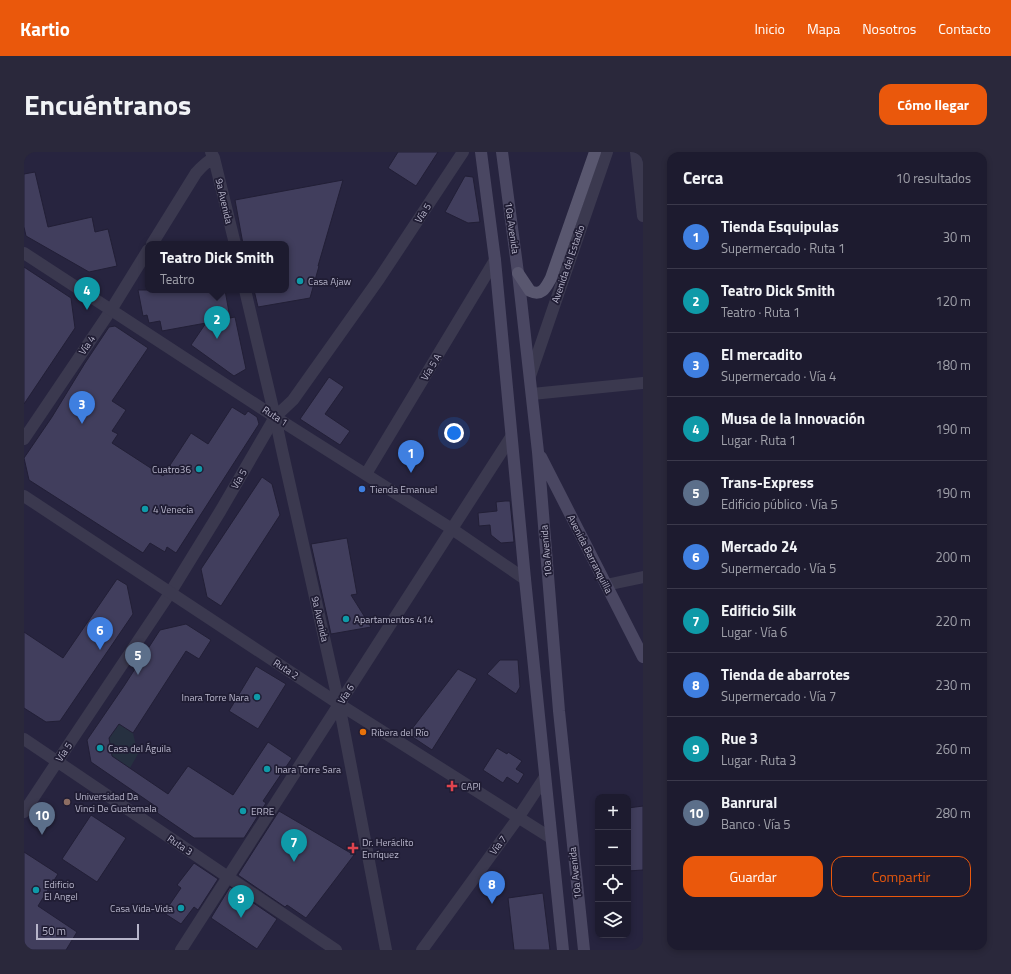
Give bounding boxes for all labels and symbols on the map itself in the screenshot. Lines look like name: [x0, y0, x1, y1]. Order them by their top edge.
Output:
street label: 9a Avenida: [211, 177, 237, 225]
street label: Vía 5: [411, 200, 435, 226]
street label: 10a Avenida: [501, 201, 523, 255]
street label: Avenida del Estadio: [548, 223, 588, 305]
place label: Casa Ajaw: [308, 274, 351, 289]
marker: Casa Ajaw: [295, 276, 305, 286]
pin: 4: [74, 277, 100, 310]
pin: 2: [204, 306, 230, 339]
street label: Vía 4: [75, 332, 99, 358]
street label: Vía 5 A: [417, 351, 445, 383]
pin: 3: [69, 391, 95, 424]
street label: Ruta 1: [259, 402, 291, 430]
your location: [444, 423, 464, 443]
pin: 1: [398, 440, 424, 473]
place label: Cuatro36: [152, 462, 191, 477]
marker: Cuatro36: [194, 464, 204, 474]
street label: Vía 5: [227, 466, 251, 492]
place label: Tienda Emanuel: [370, 482, 437, 497]
marker: Tienda Emanuel: [357, 484, 367, 494]
place label: 4 Venecia: [153, 502, 193, 517]
marker: 4 Venecia: [140, 504, 150, 514]
street label: Avenida Barranquilla: [564, 512, 616, 596]
street label: 10a Avenida: [536, 525, 556, 577]
street label: 9a Avenida: [307, 595, 333, 643]
place label: Apartamentos 414: [354, 612, 434, 627]
marker: Apartamentos 414: [341, 614, 351, 624]
pin: 6: [87, 617, 113, 650]
pin: 5: [125, 642, 151, 675]
street label: Ruta 2: [270, 655, 302, 683]
street label: Vía 6: [334, 681, 358, 707]
place label: Inara Torre Nara: [182, 690, 249, 705]
marker: Inara Torre Nara: [252, 692, 262, 702]
place label: Ribera del Río: [371, 725, 429, 740]
marker: Ribera del Río: [358, 727, 368, 737]
street label: Vía 5: [52, 739, 76, 765]
place label: Casa del Águila: [108, 741, 171, 756]
marker: Casa del Águila: [95, 743, 105, 753]
place label: Inara Torre Sara: [275, 762, 341, 777]
marker: Inara Torre Sara: [262, 764, 272, 774]
place label: CAPI: [461, 779, 481, 794]
marker: CAPI: [446, 780, 458, 792]
place label: Universidad Da Vinci De Guatemala: [75, 789, 157, 816]
marker: Universidad Da Vinci De Guatemala: [62, 797, 72, 807]
pin: 10: [29, 802, 55, 835]
place label: ERRE: [251, 804, 275, 819]
marker: ERRE: [238, 806, 248, 816]
pin: 7: [281, 829, 307, 862]
street label: Ruta 3: [164, 831, 196, 859]
street label: Vía 7: [486, 832, 510, 858]
place label: Dr. Heráclito Enríquez: [362, 835, 414, 862]
marker: Dr. Heráclito Enríquez: [347, 842, 359, 854]
street label: 10a Avenida: [565, 846, 585, 900]
pin: 8: [479, 871, 505, 904]
place label: Edificio El Angel: [44, 877, 78, 904]
marker: Edificio El Angel: [31, 885, 41, 895]
pin: 9: [228, 885, 254, 918]
place label: Casa Vida-Vida: [110, 901, 173, 916]
marker: Casa Vida-Vida: [176, 903, 186, 913]
scale bar: [36, 922, 139, 941]

